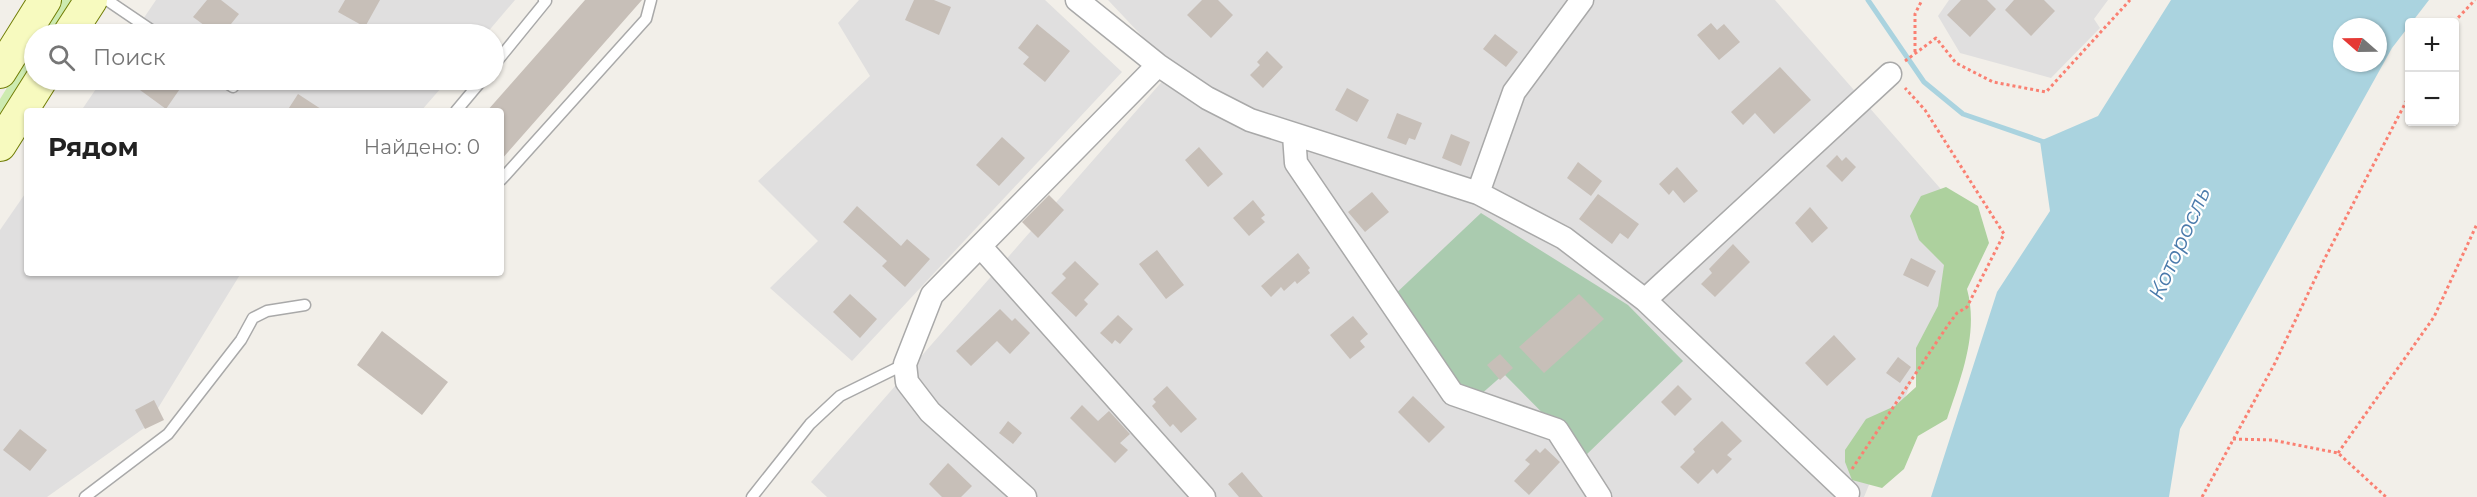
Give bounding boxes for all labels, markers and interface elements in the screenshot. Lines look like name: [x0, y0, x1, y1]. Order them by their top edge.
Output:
north arrow: [2333, 18, 2387, 72]
map controls: [2405, 18, 2459, 126]
button: +: [2405, 18, 2459, 72]
search box: [24, 24, 504, 90]
icon: search: [45, 41, 78, 74]
text: Поиск: [93, 44, 165, 71]
button: −: [2405, 72, 2459, 126]
text: Рядом: [48, 131, 139, 163]
text: Найдено: 0: [364, 135, 480, 159]
water label: Которосль: [2143, 183, 2216, 304]

